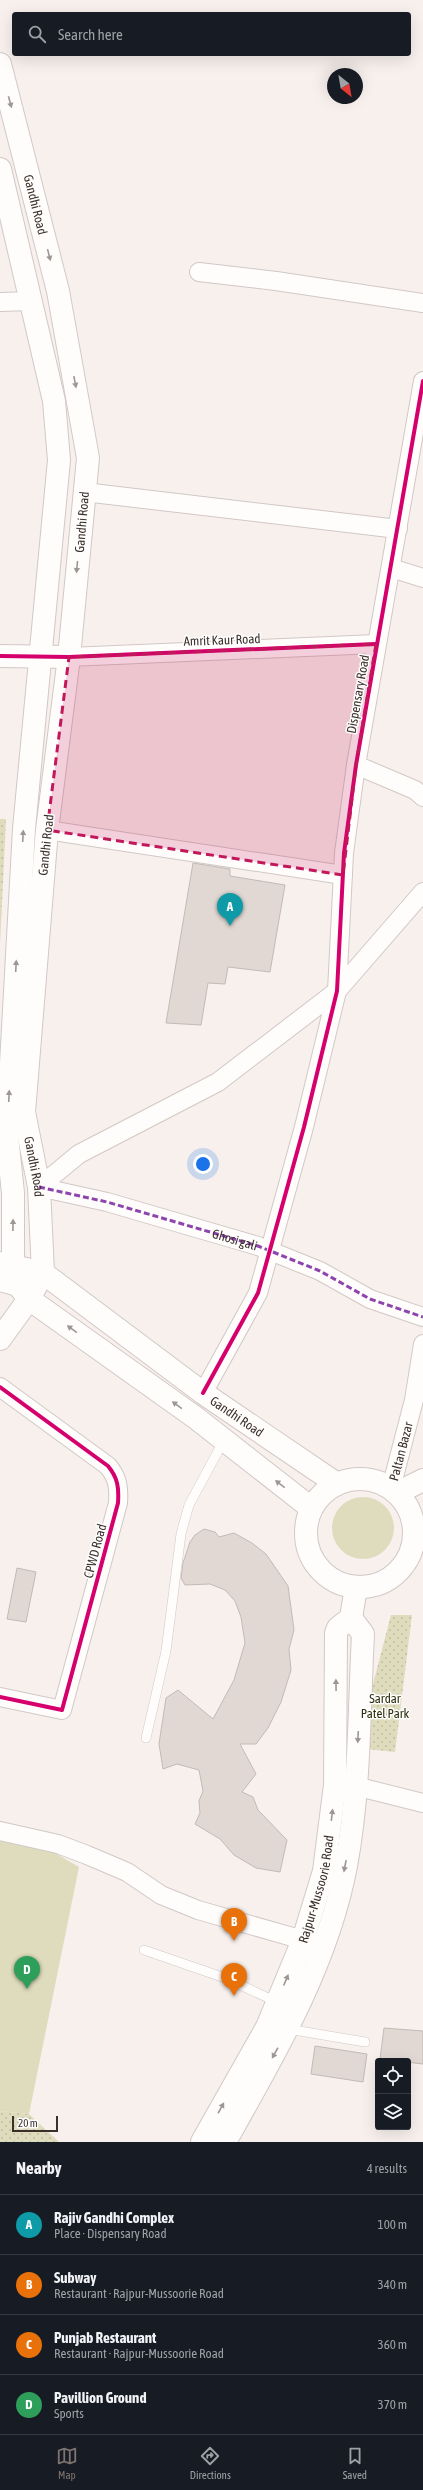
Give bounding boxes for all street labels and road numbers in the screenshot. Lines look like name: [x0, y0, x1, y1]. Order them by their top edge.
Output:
street label: Gandhi Road: [21, 173, 51, 236]
street label: Gandhi Road: [72, 491, 92, 553]
street label: Amrit Kaur Road: [183, 631, 261, 649]
street label: Dispensary Road: [344, 653, 372, 735]
street label: Gandhi Road: [35, 814, 57, 876]
street label: Gandhi Road: [22, 1135, 47, 1197]
street label: Ghosi gali: [211, 1226, 259, 1253]
street label: Gandhi Road: [208, 1393, 267, 1440]
street label: Paltan Bazar: [386, 1420, 416, 1482]
street label: CPWD Road: [81, 1522, 109, 1580]
street label: Rajpur-Mussoorie Road: [295, 1834, 336, 1945]

